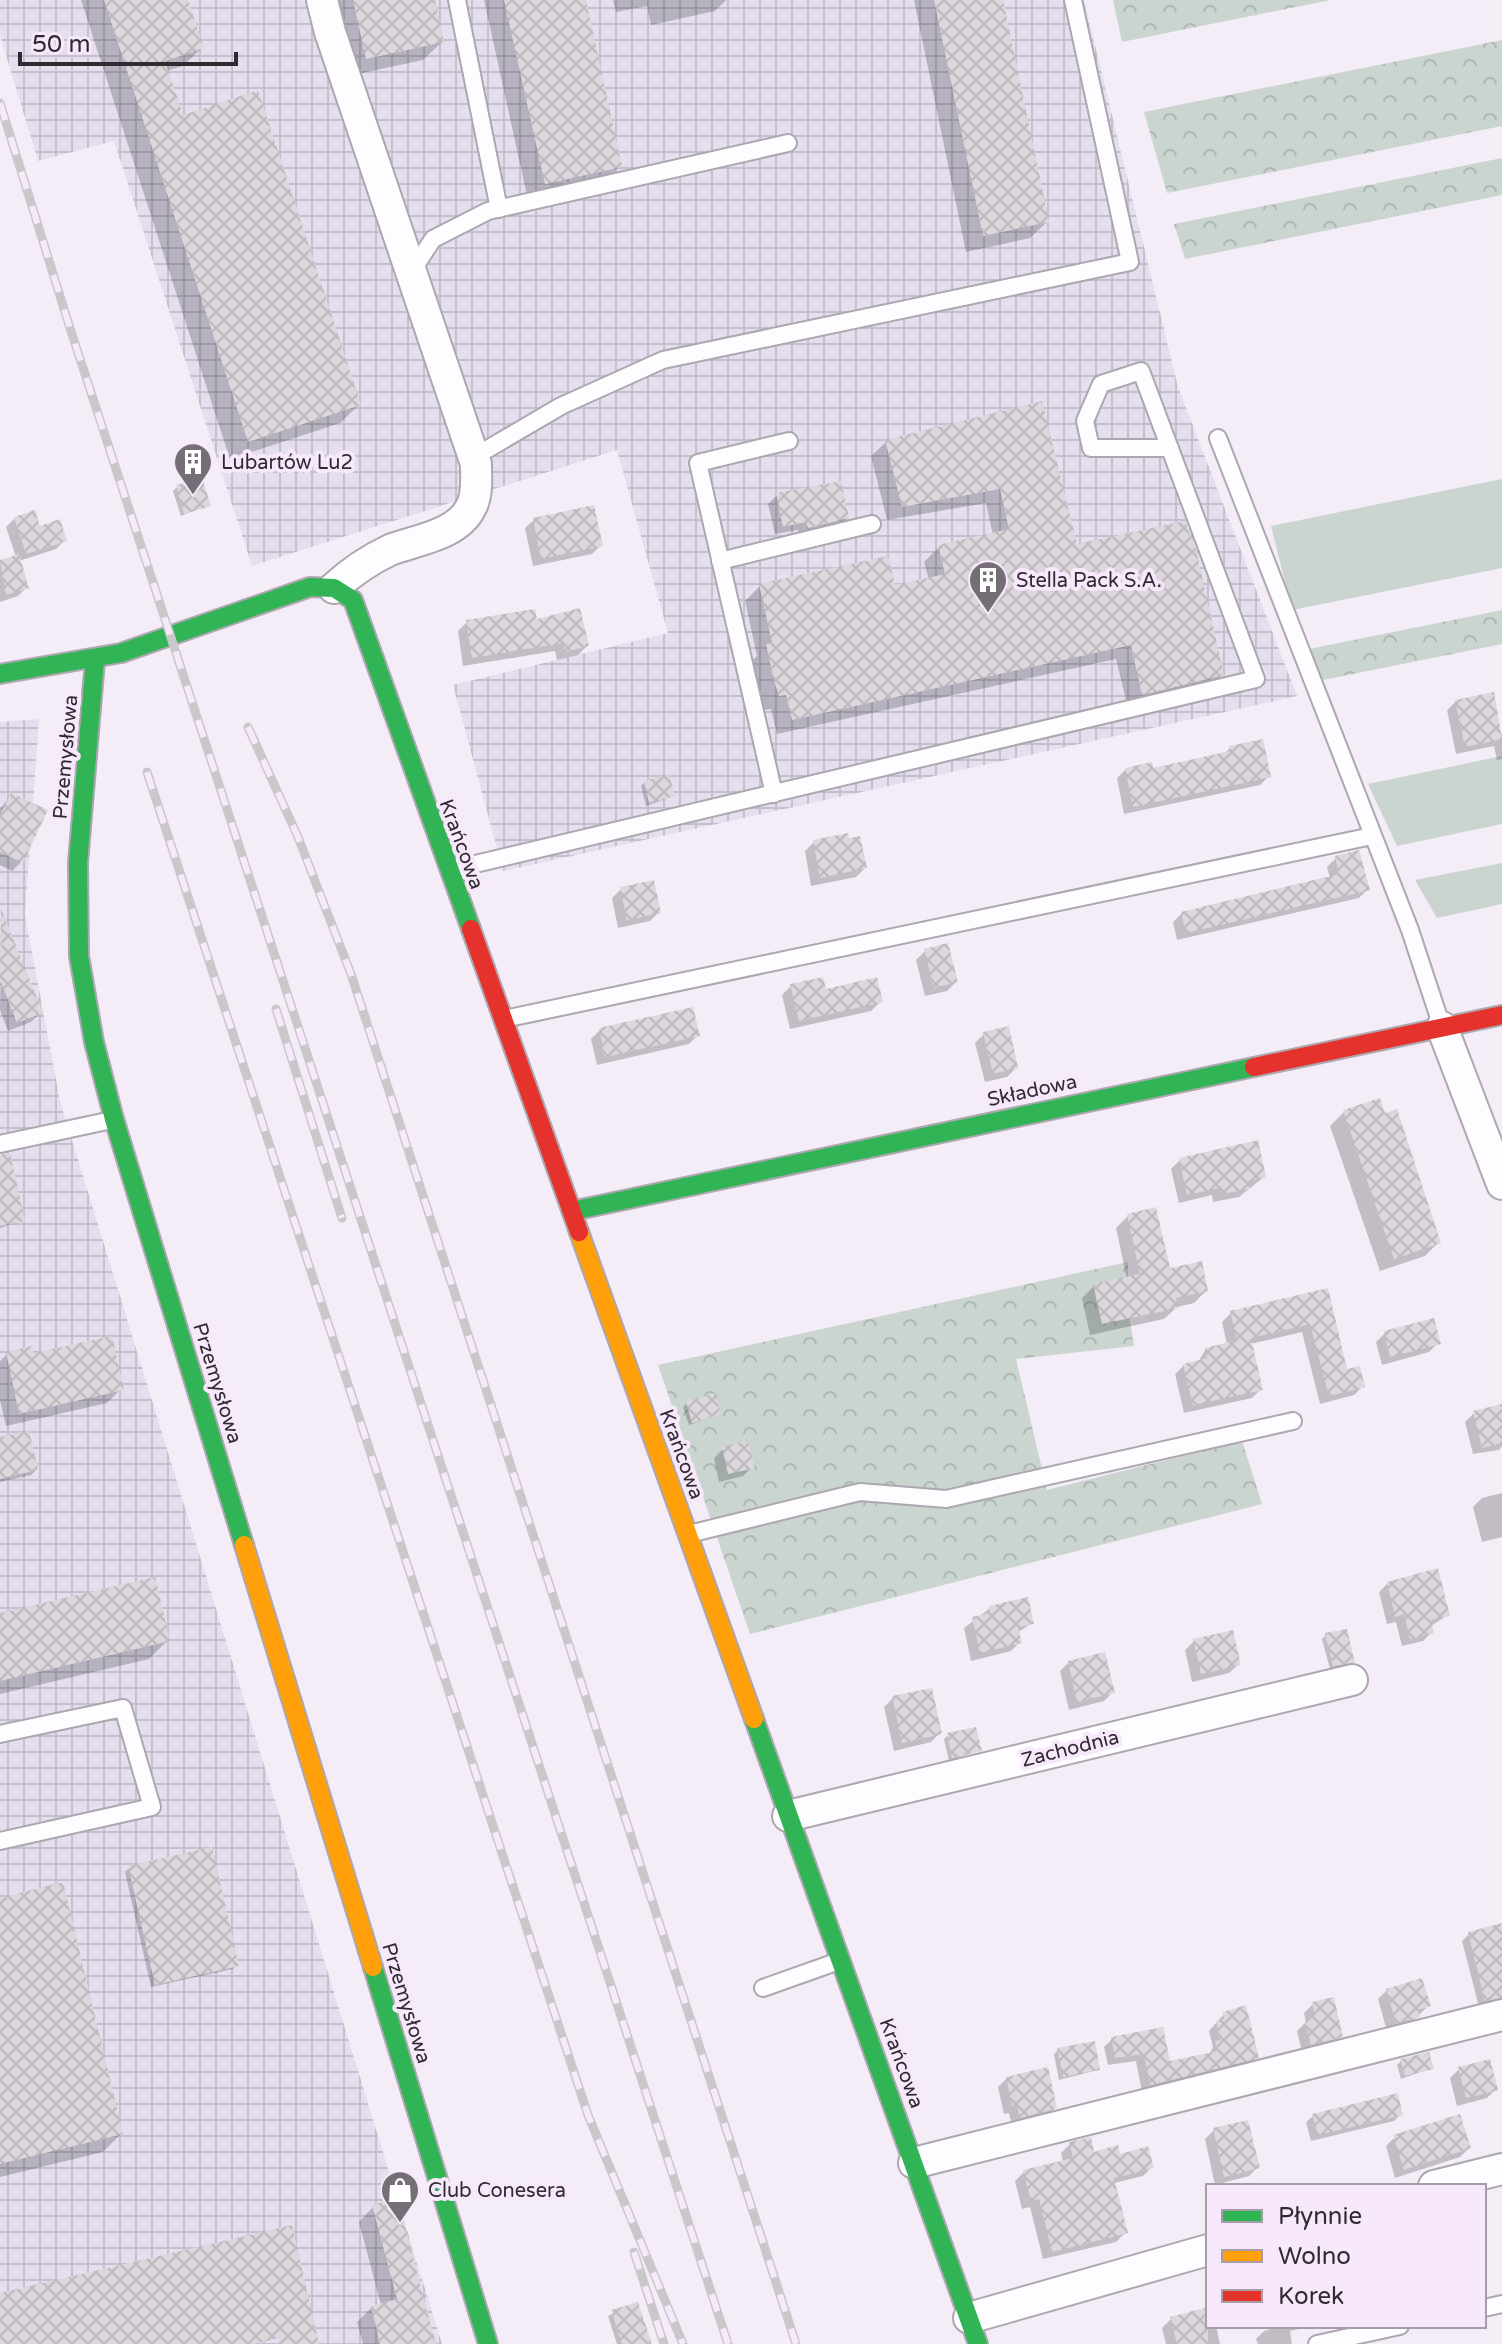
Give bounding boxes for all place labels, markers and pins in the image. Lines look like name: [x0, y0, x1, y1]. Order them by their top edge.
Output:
building icon: Lubartów Lu2: [172, 441, 214, 496]
place label: Lubartów Lu2: [221, 451, 353, 475]
building icon: Stella Pack S.A.: [967, 559, 1009, 614]
place label: Stella Pack S.A.: [1016, 569, 1162, 593]
shop icon: Club Conesera: [379, 2169, 421, 2224]
place label: Club Conesera: [428, 2179, 566, 2203]

